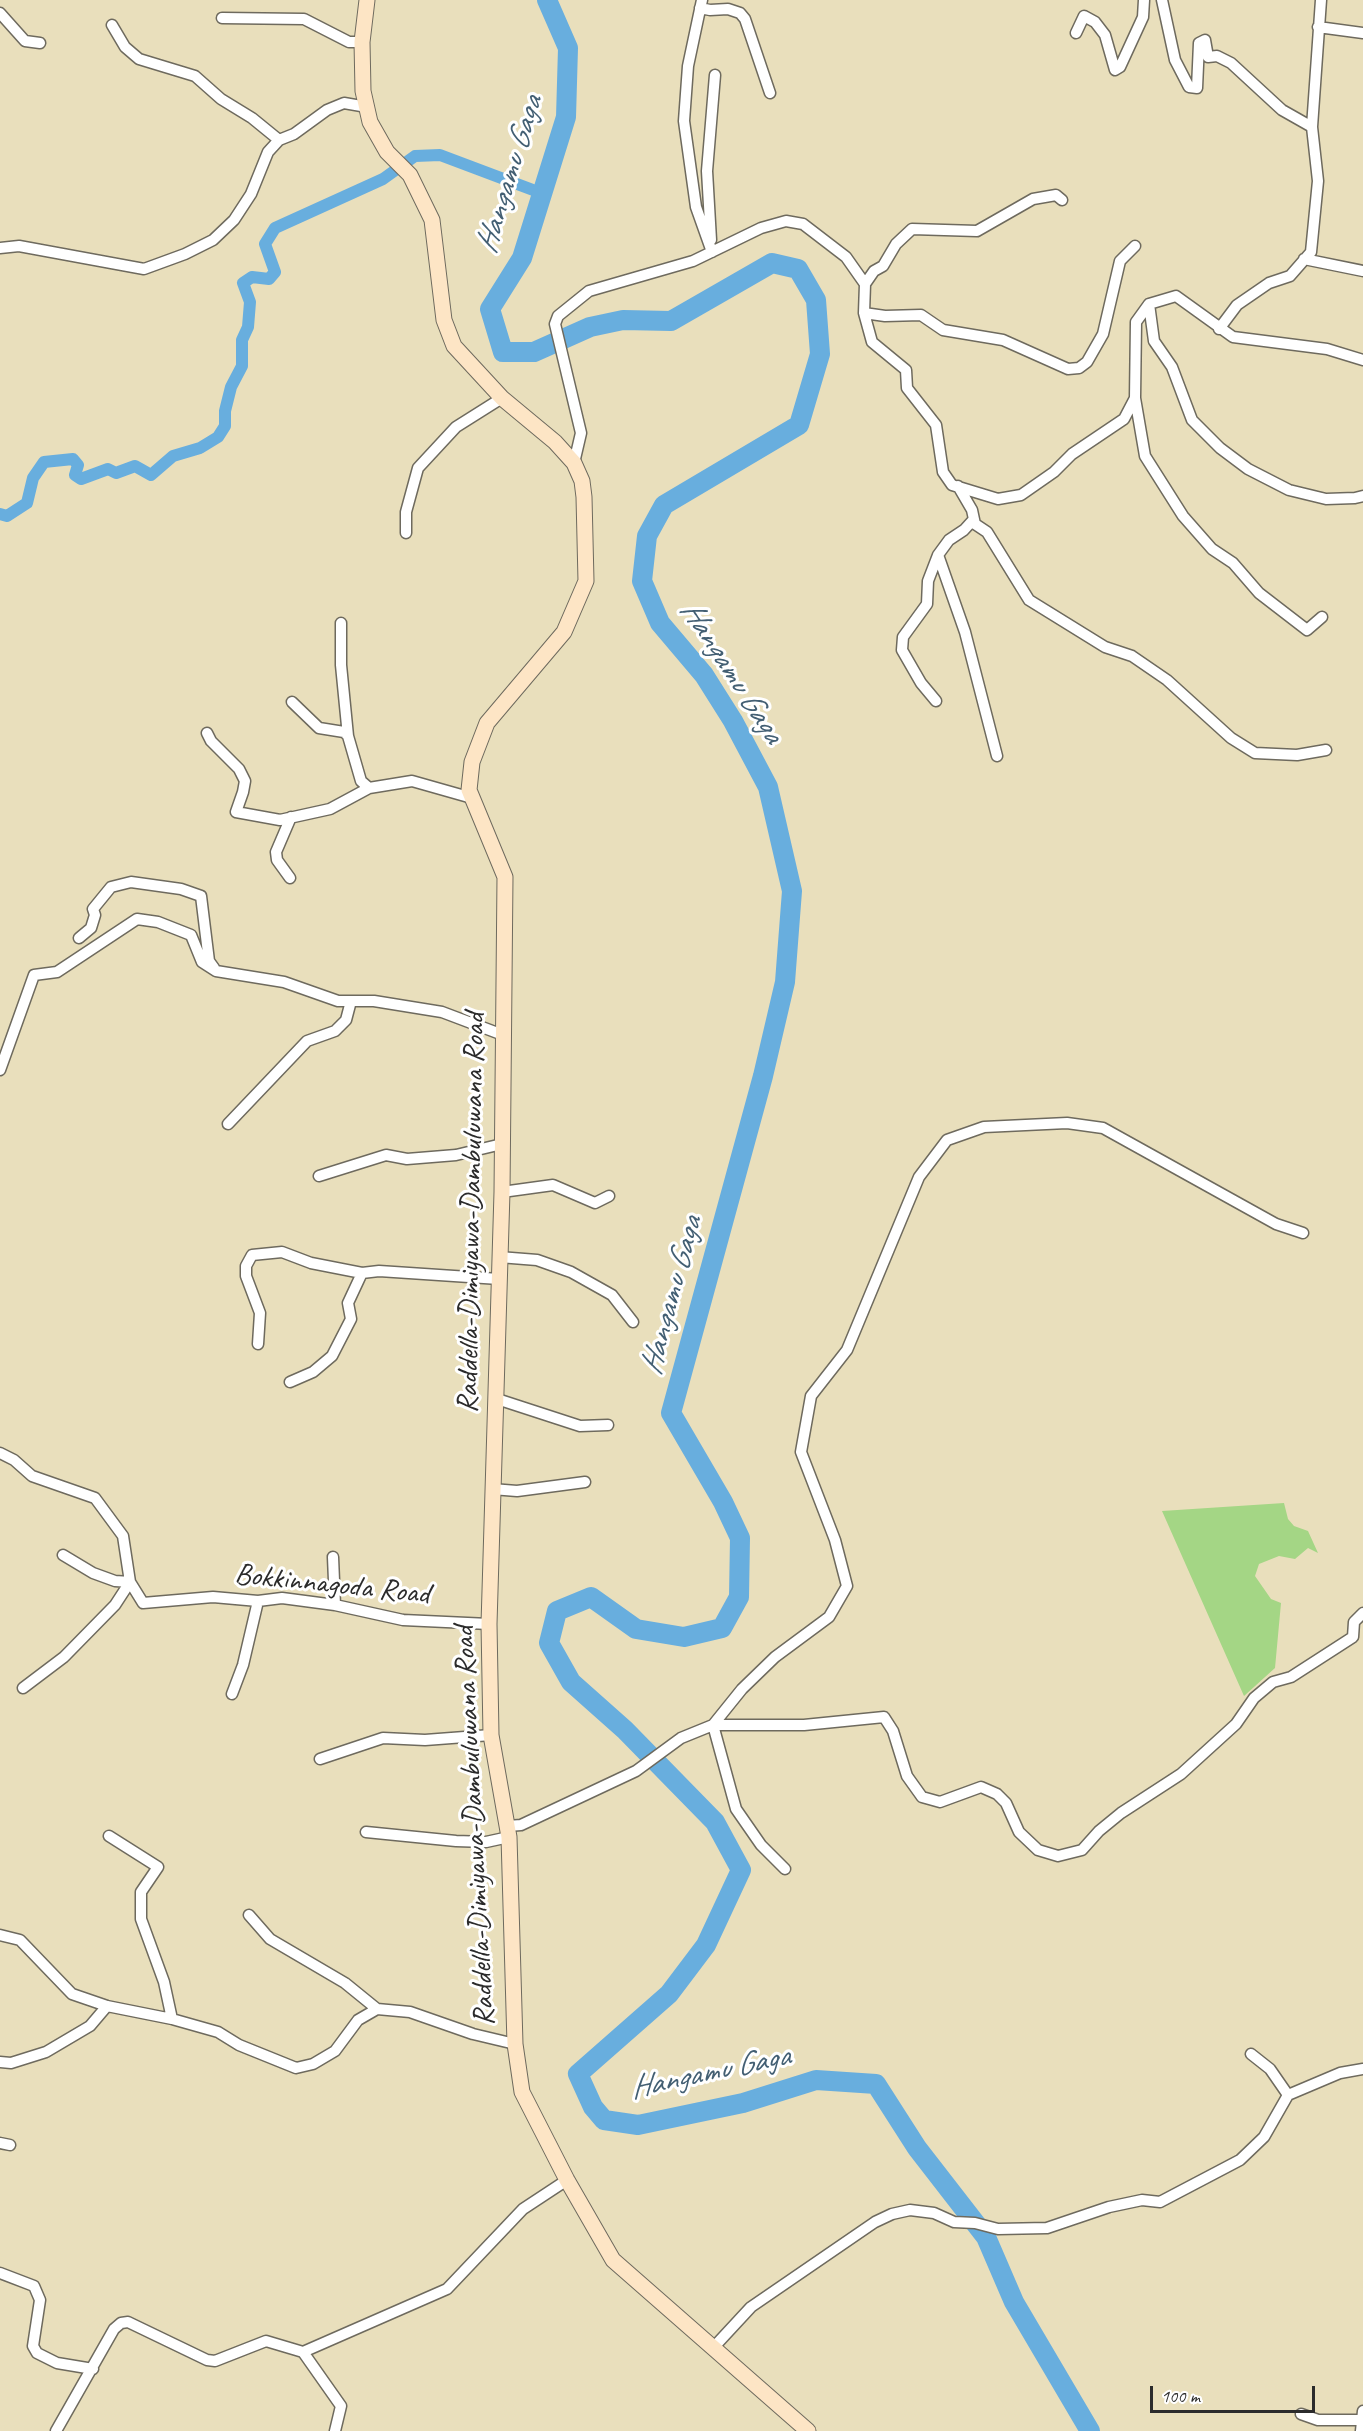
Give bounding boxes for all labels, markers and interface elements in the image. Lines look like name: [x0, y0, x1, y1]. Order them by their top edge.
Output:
water label: Hangamu Gaga: [468, 92, 552, 258]
water label: Hangamu Gaga: [671, 594, 791, 750]
street label: Raddella-Dimiyawa-Dambuluwana Road: [451, 1013, 493, 1413]
water label: Hangamu Gaga: [633, 1213, 711, 1379]
street label: Bokkinnagoda Road: [233, 1557, 431, 1613]
street label: Raddella-Dimiyawa-Dambuluwana Road: [447, 1625, 503, 2027]
water label: Hangamu Gaga: [627, 2037, 793, 2109]
scale bar: [1153, 2374, 1318, 2412]
text: 100 m: [1161, 2385, 1200, 2407]

